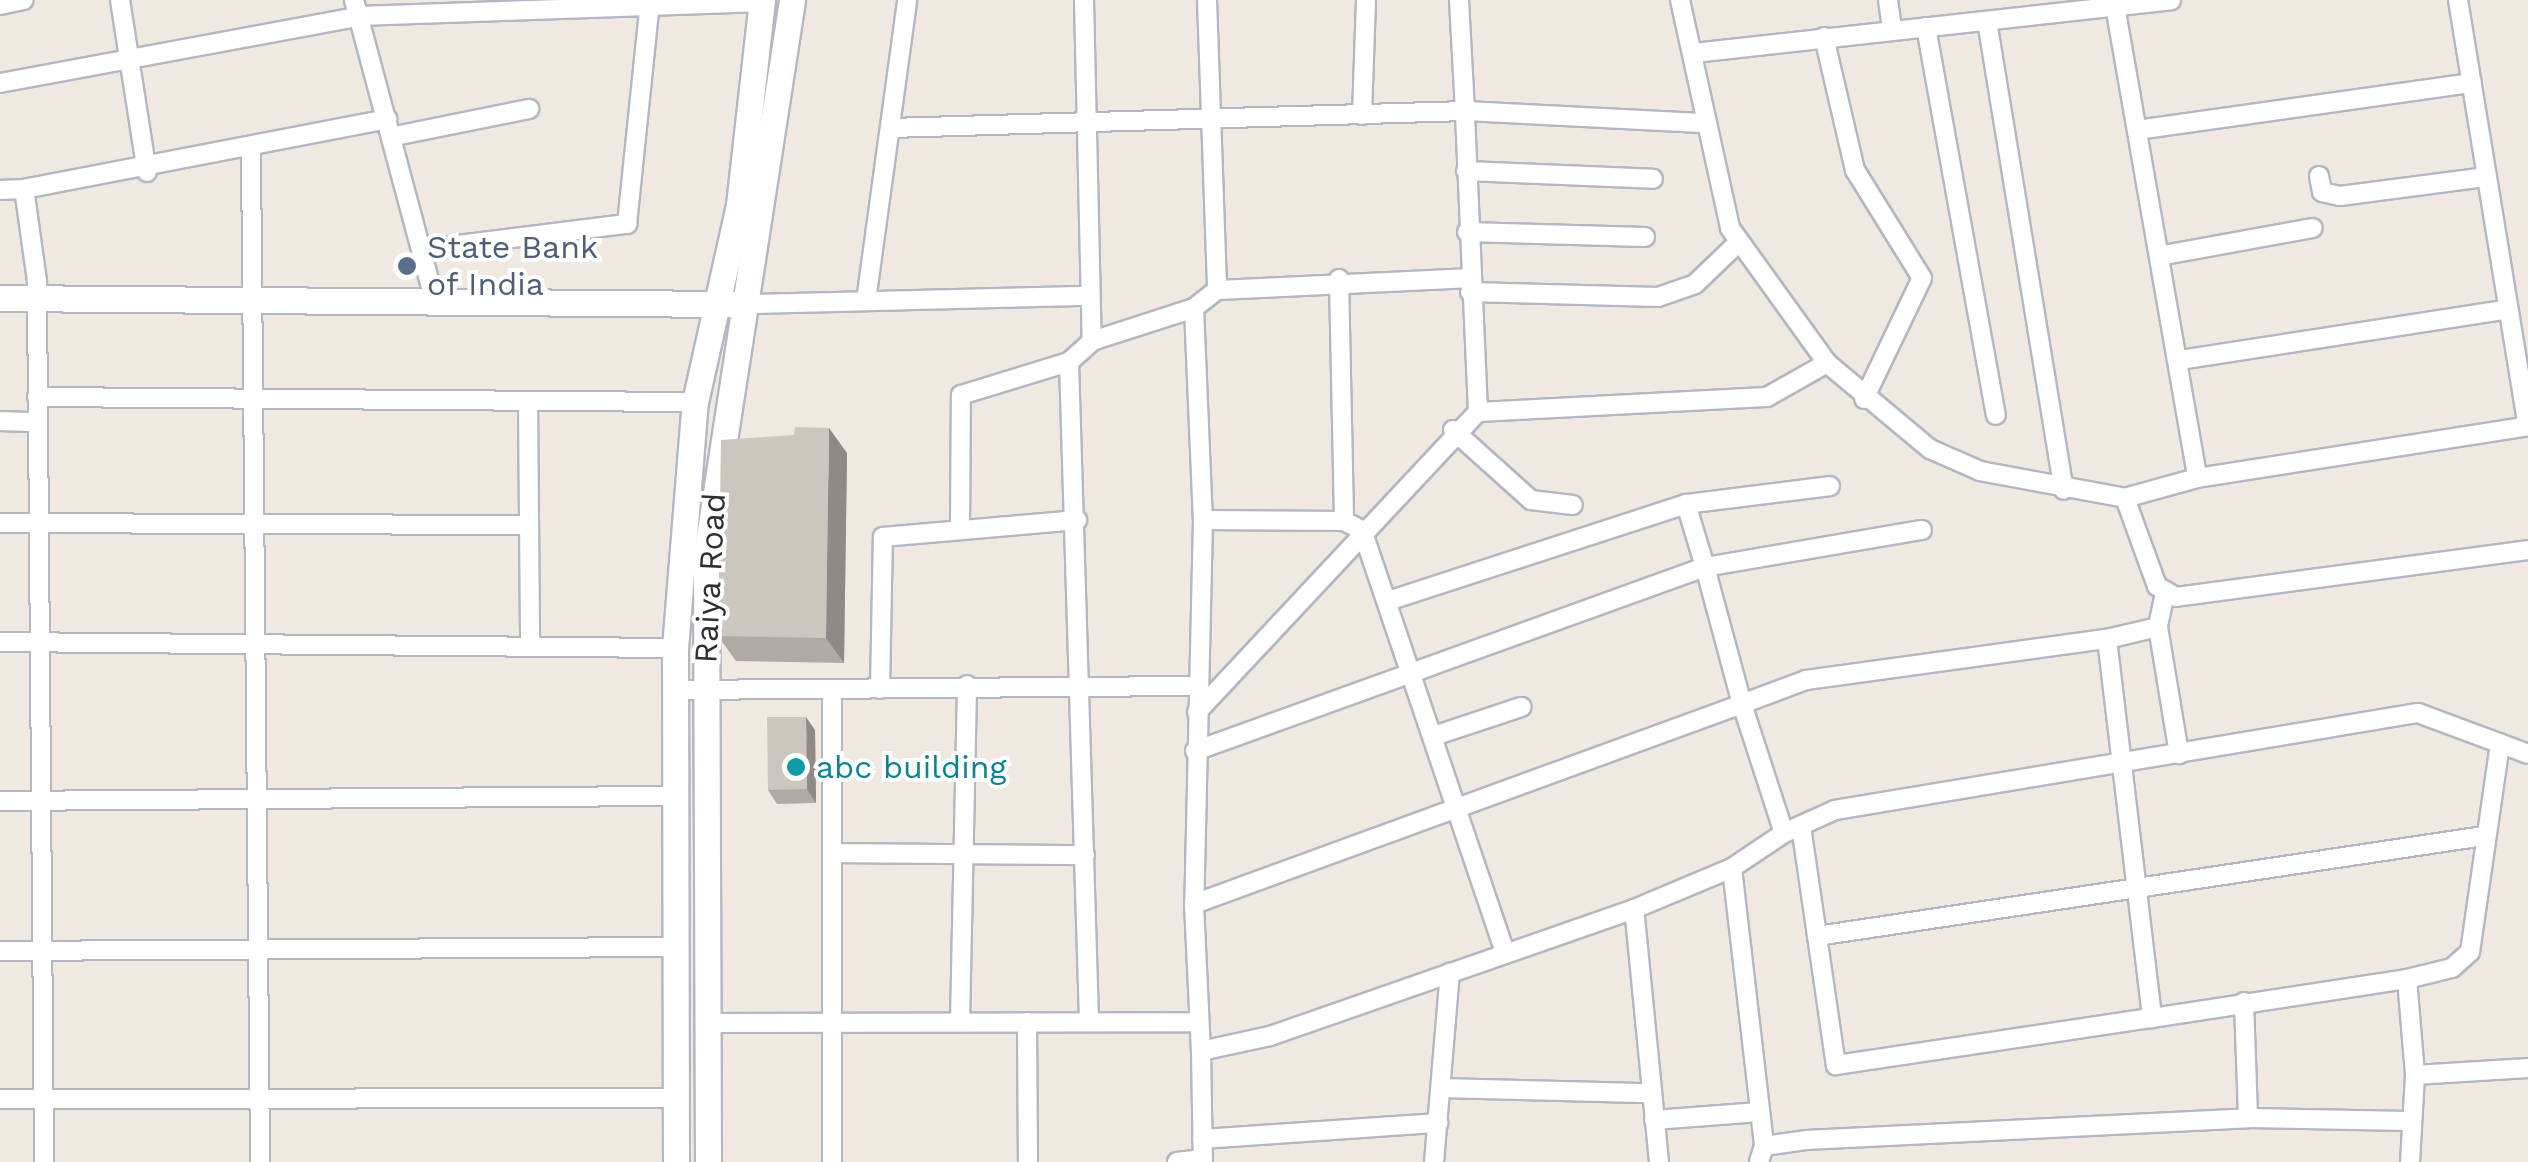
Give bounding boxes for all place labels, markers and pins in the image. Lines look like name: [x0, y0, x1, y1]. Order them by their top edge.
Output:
place label: State Bank of India: [427, 229, 598, 304]
marker: State Bank of India: [396, 255, 418, 277]
place label: abc building: [816, 748, 1007, 786]
marker: abc building: [785, 756, 807, 778]

